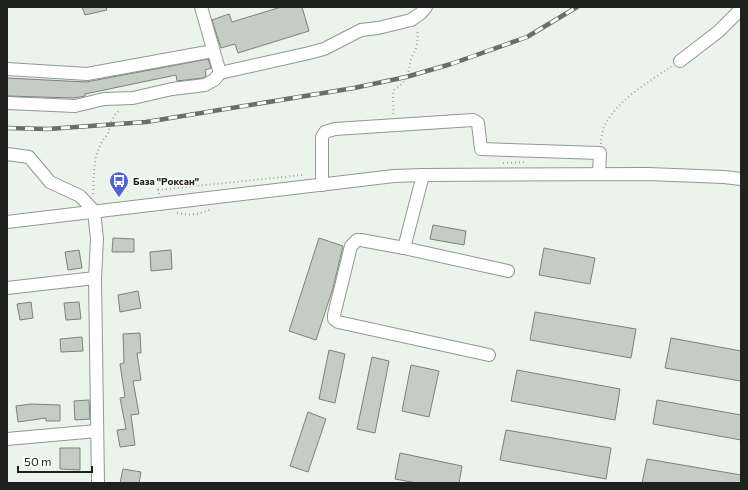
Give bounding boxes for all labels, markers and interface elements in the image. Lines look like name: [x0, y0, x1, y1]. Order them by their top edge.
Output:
bus stop icon: База "Роксан": [108, 170, 130, 198]
place label: База "Роксан": [133, 175, 199, 187]
scale bar: [18, 448, 92, 474]
text: 50 m: [24, 454, 52, 468]

